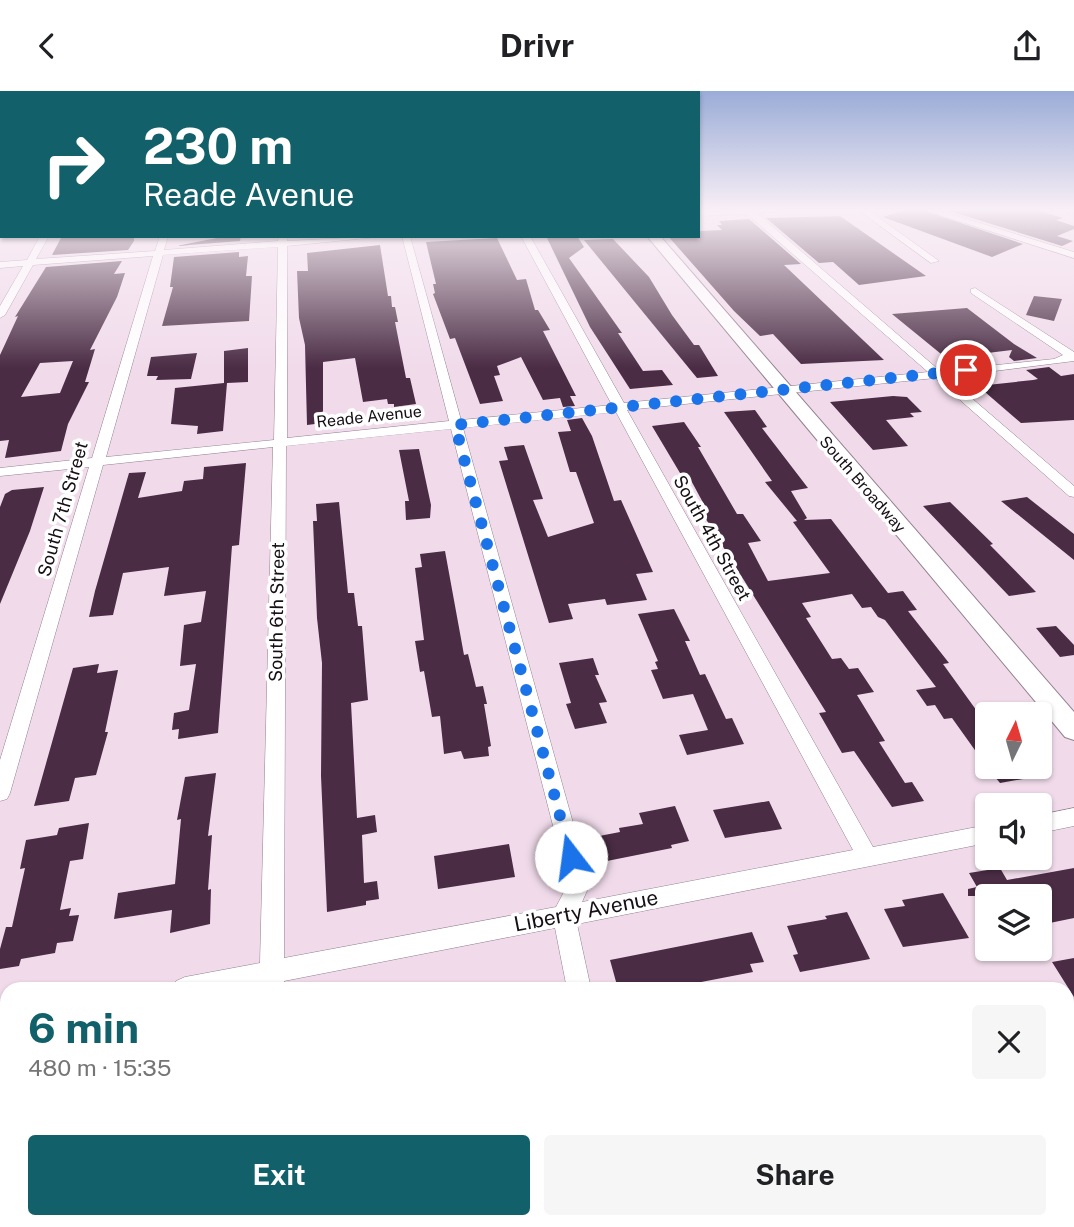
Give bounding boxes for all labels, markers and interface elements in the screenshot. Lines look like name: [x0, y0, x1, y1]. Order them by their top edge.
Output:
icon: back: [28, 27, 66, 65]
text: Drivr: [500, 27, 574, 64]
icon: share: [1008, 27, 1046, 65]
text: 230 m: [143, 117, 293, 175]
icon: right: [28, 119, 119, 210]
text: Reade Avenue: [143, 176, 354, 213]
pin: [936, 340, 996, 400]
icon: arrive: [947, 351, 985, 389]
street label: Reade Avenue: [315, 402, 423, 431]
street label: South Broadway: [815, 432, 910, 537]
street label: South 7th Street: [33, 439, 92, 579]
street label: South 4th Street: [669, 471, 756, 604]
street label: South 6th Street: [265, 542, 288, 682]
north arrow: [975, 702, 1052, 779]
map controls: [975, 702, 1052, 961]
button: sound: [975, 793, 1052, 870]
position arrow: [534, 820, 608, 894]
street label: Liberty Avenue: [512, 884, 660, 937]
button: layers: [975, 884, 1052, 961]
text: 6 min: [28, 1003, 139, 1052]
button: close: [972, 1005, 1046, 1079]
text: 480 m · 15:35: [28, 1054, 172, 1081]
button: Exit: [28, 1135, 530, 1215]
button: Share: [544, 1135, 1046, 1215]

